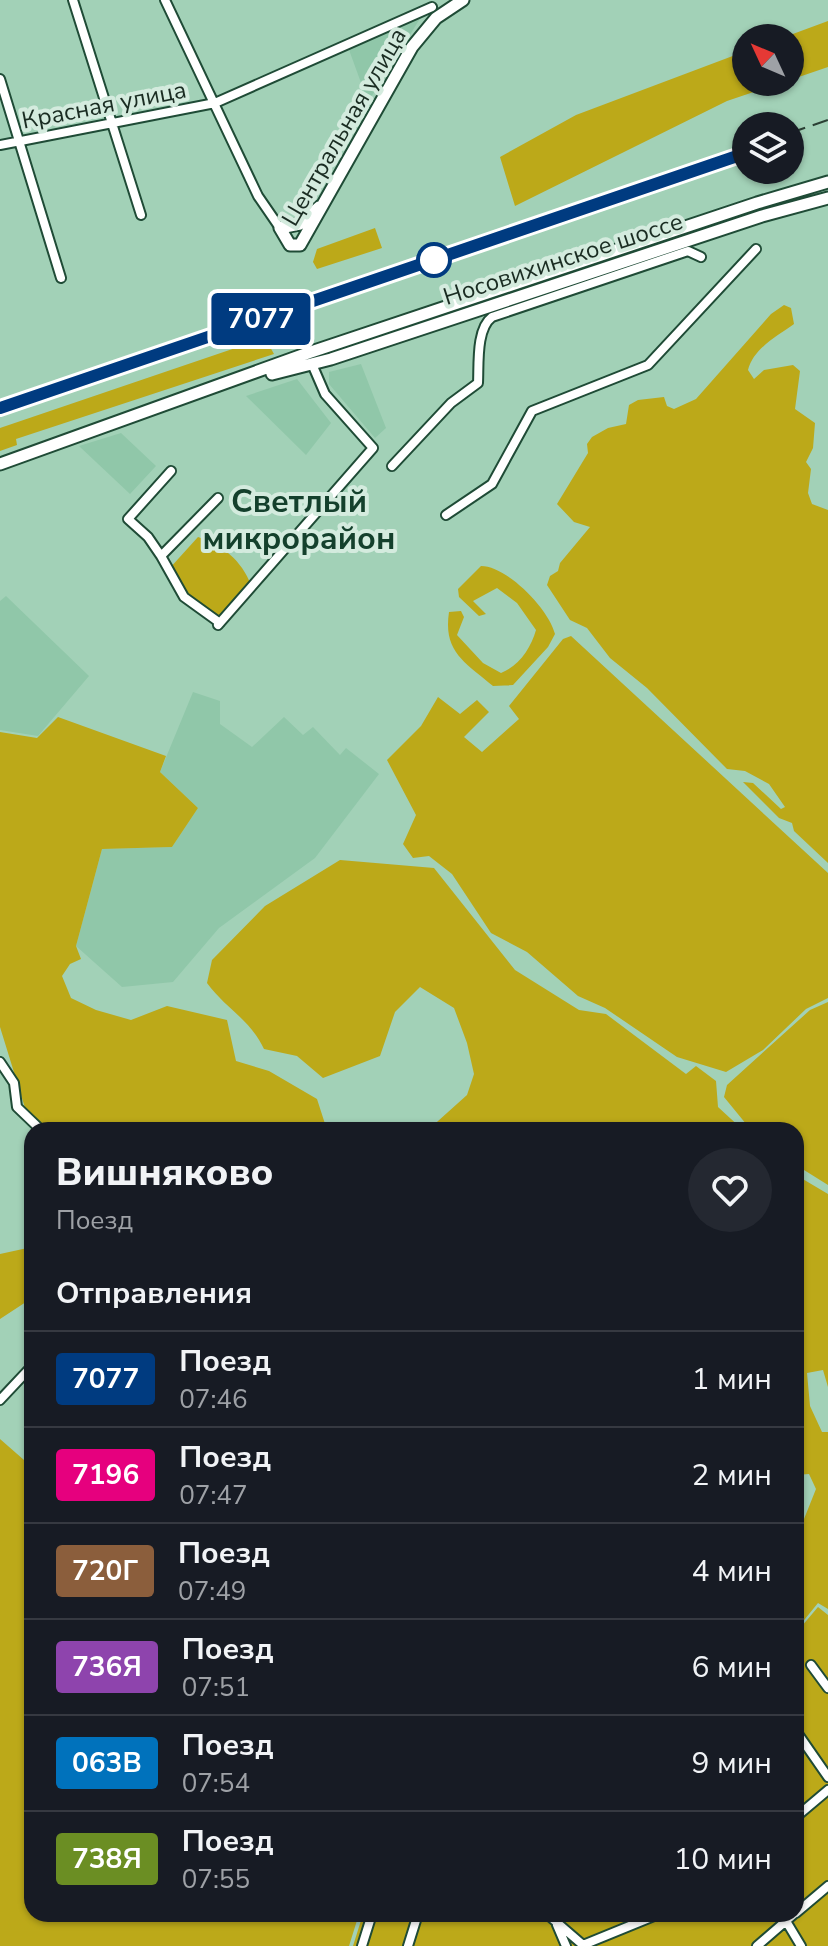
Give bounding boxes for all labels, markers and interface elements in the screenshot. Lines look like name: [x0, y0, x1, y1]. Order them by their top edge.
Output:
street label: Центральная улица: [274, 22, 414, 232]
north arrow: [732, 24, 804, 96]
map controls: [732, 24, 804, 184]
street label: Красная улица: [19, 73, 189, 137]
button: layers: [732, 112, 804, 184]
street label: Носовихинское шоссе: [439, 205, 687, 313]
unlabelled marker: [417, 243, 451, 277]
line badge: 7077: [205, 293, 317, 345]
text: 7077: [227, 300, 295, 338]
district label: Светлый микрорайон: [203, 480, 395, 560]
text: Вишняково: [56, 1147, 274, 1198]
button: heart: [688, 1148, 772, 1232]
text: Поезд: [56, 1203, 133, 1238]
text: Отправления: [56, 1273, 252, 1314]
text: Поезд: [179, 1341, 271, 1382]
text: 1 мин: [691, 1359, 772, 1400]
text: 7077: [72, 1360, 139, 1398]
text: 07:46: [179, 1382, 248, 1417]
text: Поезд: [179, 1437, 271, 1478]
text: 2 мин: [691, 1455, 772, 1496]
text: 7196: [72, 1456, 139, 1494]
text: 07:47: [179, 1478, 248, 1513]
text: Поезд: [178, 1533, 270, 1574]
text: 4 мин: [691, 1551, 772, 1592]
text: 720Г: [72, 1552, 138, 1590]
text: 07:49: [178, 1574, 246, 1609]
text: Поезд: [182, 1629, 274, 1670]
text: 6 мин: [691, 1647, 772, 1688]
text: 736Я: [72, 1648, 142, 1686]
text: 07:51: [182, 1670, 250, 1705]
text: Поезд: [182, 1725, 273, 1766]
text: 9 мин: [691, 1743, 772, 1784]
text: 063В: [72, 1744, 142, 1782]
text: 07:54: [182, 1766, 250, 1801]
text: Поезд: [182, 1821, 274, 1862]
text: 10 мин: [673, 1839, 772, 1880]
text: 738Я: [72, 1840, 142, 1878]
text: 07:55: [182, 1862, 250, 1897]

